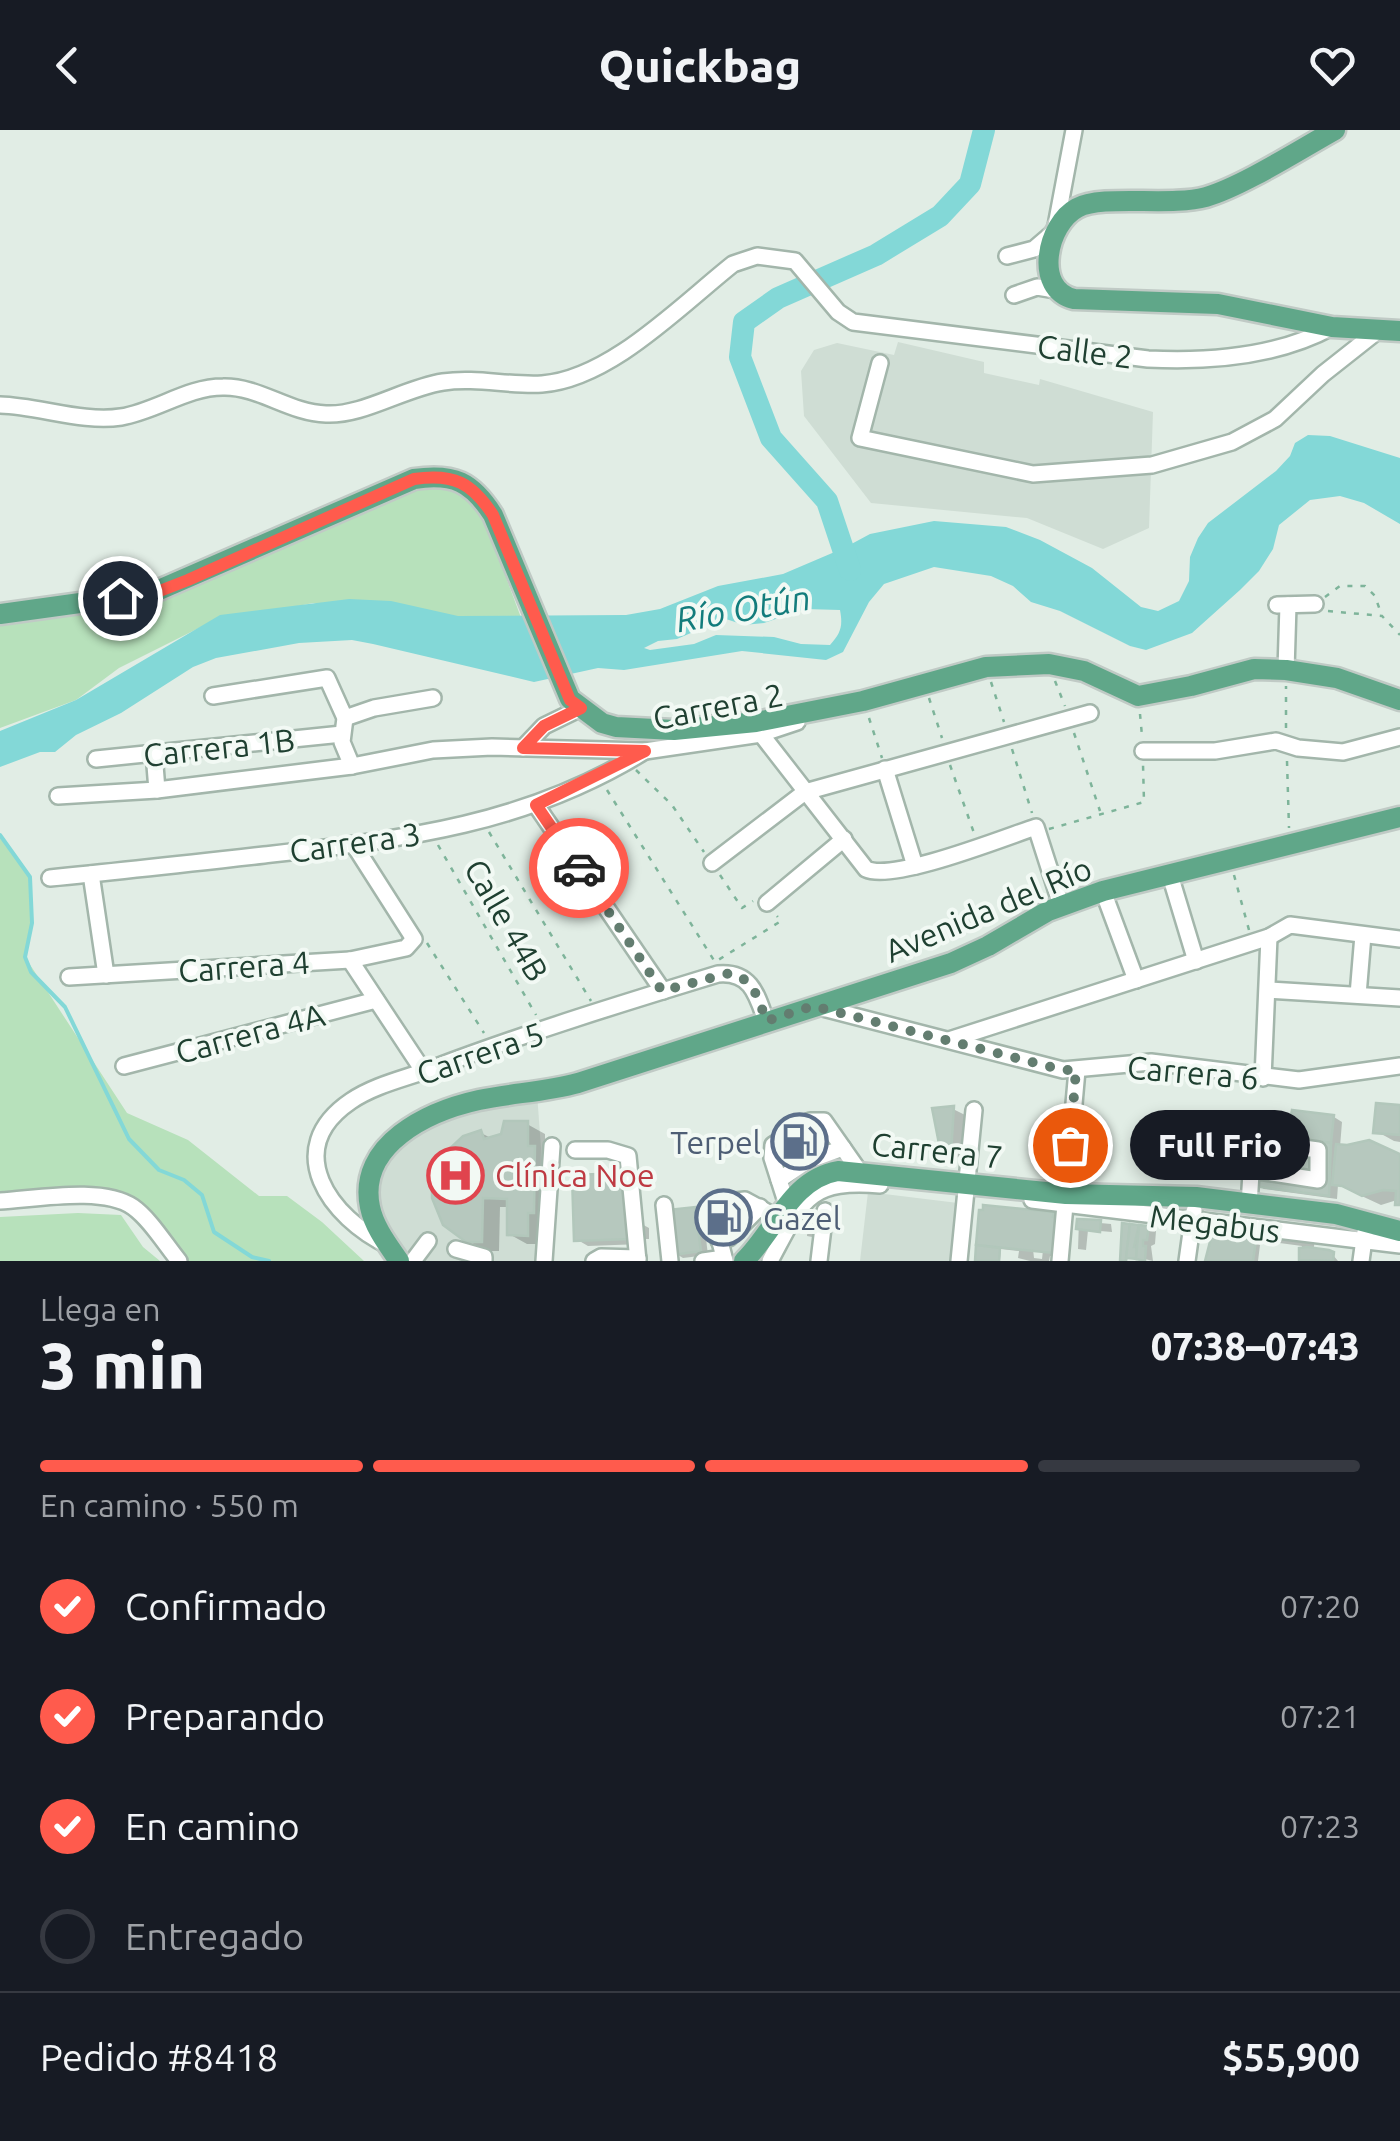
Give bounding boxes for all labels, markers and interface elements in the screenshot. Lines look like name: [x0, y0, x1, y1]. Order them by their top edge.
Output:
icon: back: [40, 38, 95, 93]
icon: heart: [1305, 38, 1360, 93]
text: Quickbag: [599, 40, 801, 91]
street label: Calle 2: [1035, 327, 1135, 375]
pin: [78, 556, 163, 641]
icon: home: [93, 571, 148, 626]
water label: Río Otún: [673, 577, 813, 639]
street label: Carrera 2: [650, 676, 786, 736]
street label: Carrera 1B: [141, 721, 297, 773]
street label: Carrera 3: [287, 815, 423, 869]
courier: [529, 818, 629, 918]
icon: car: [552, 841, 607, 896]
street label: Avenida del Río: [879, 849, 1097, 969]
street label: Calle 44B: [458, 853, 556, 987]
street label: Carrera 4: [177, 943, 311, 989]
street label: Carrera 4A: [172, 996, 329, 1070]
street label: Carrera 5: [412, 1015, 548, 1091]
street label: Carrera 6: [1126, 1048, 1260, 1096]
pin: [1028, 1103, 1113, 1188]
callout: Full Frio: [1130, 1110, 1310, 1180]
fuel station icon: Terpel: [770, 1112, 830, 1172]
icon: bag: [1043, 1118, 1098, 1173]
place label: Terpel: [670, 1124, 761, 1160]
street label: Carrera 7: [870, 1125, 1004, 1175]
text: Full Frio: [1158, 1127, 1282, 1163]
hospital icon: Clínica Noe: [426, 1145, 486, 1205]
place label: Clínica Noe: [495, 1157, 655, 1193]
fuel station icon: Gazel: [694, 1188, 754, 1248]
street label: Megabus: [1148, 1197, 1282, 1249]
place label: Gazel: [763, 1200, 841, 1236]
text: Llega en: [40, 1291, 160, 1327]
text: 07:38–07:43: [1151, 1325, 1360, 1367]
text: 3 min: [40, 1328, 205, 1401]
text: En camino · 550 m: [40, 1487, 299, 1523]
icon: check: [40, 1579, 95, 1634]
text: Confirmado: [125, 1585, 327, 1627]
text: 07:20: [1280, 1588, 1360, 1624]
icon: check: [40, 1689, 95, 1744]
text: Preparando: [125, 1695, 325, 1737]
text: 07:21: [1280, 1698, 1360, 1734]
icon: check: [40, 1799, 95, 1854]
text: En camino: [125, 1805, 300, 1847]
text: 07:23: [1280, 1808, 1360, 1844]
text: Entregado: [125, 1915, 304, 1957]
text: Pedido #8418: [40, 2036, 278, 2078]
text: $55,900: [1222, 2036, 1360, 2078]

